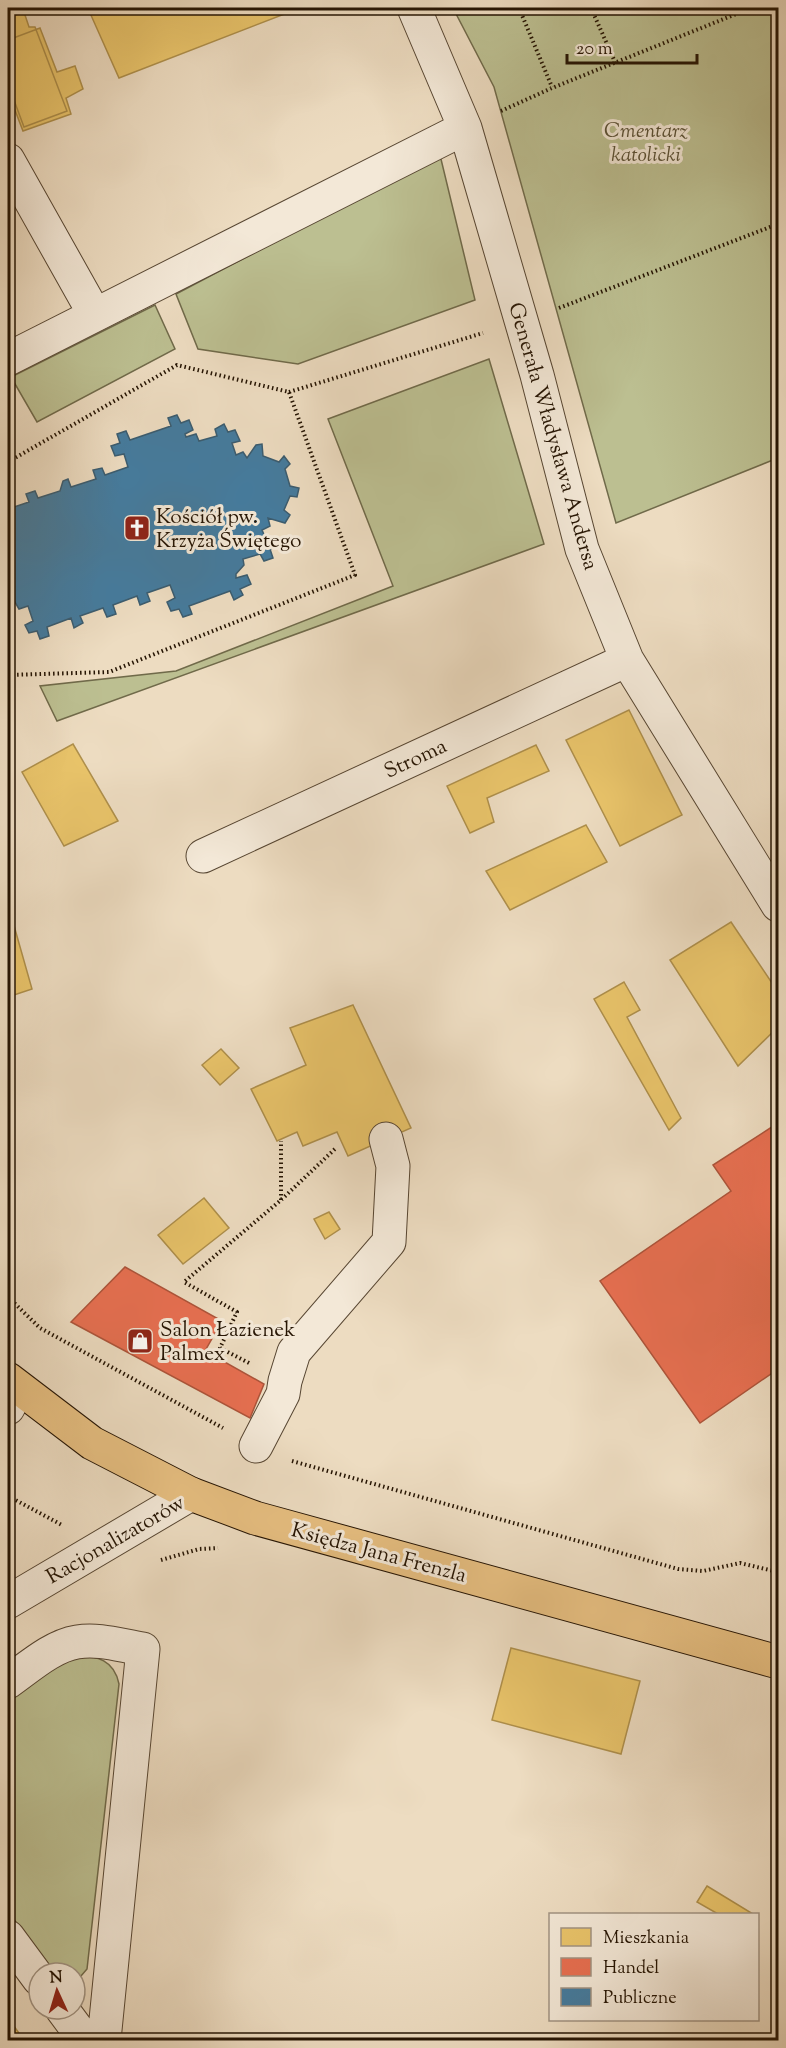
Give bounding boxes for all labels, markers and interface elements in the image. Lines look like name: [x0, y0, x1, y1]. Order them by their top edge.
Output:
scale bar: [567, 27, 698, 65]
text: 20 m: [576, 37, 613, 63]
park label: Cmentarz katolicki: [604, 117, 688, 171]
street label: Generała Władysława Andersa: [499, 299, 605, 574]
place label: Kościół pw. Krzyża Świętego: [156, 503, 302, 557]
church icon: Kościół pw. Krzyża Świętego: [122, 513, 152, 543]
street label: Stroma: [380, 732, 452, 787]
place label: Salon Łazienek Palmex: [160, 1316, 296, 1370]
shop icon: Salon Łazienek Palmex: [125, 1326, 155, 1356]
street label: Racjonalizatorów: [41, 1489, 191, 1593]
street label: Księdza Jana Frenzla: [288, 1516, 470, 1592]
legend: [549, 1913, 759, 2021]
text: Mieszkania: [603, 1926, 689, 1952]
text: Handel: [603, 1956, 659, 1982]
north arrow: [27, 1961, 87, 2021]
text: N: [49, 1967, 64, 1990]
text: Publiczne: [603, 1986, 677, 2012]

